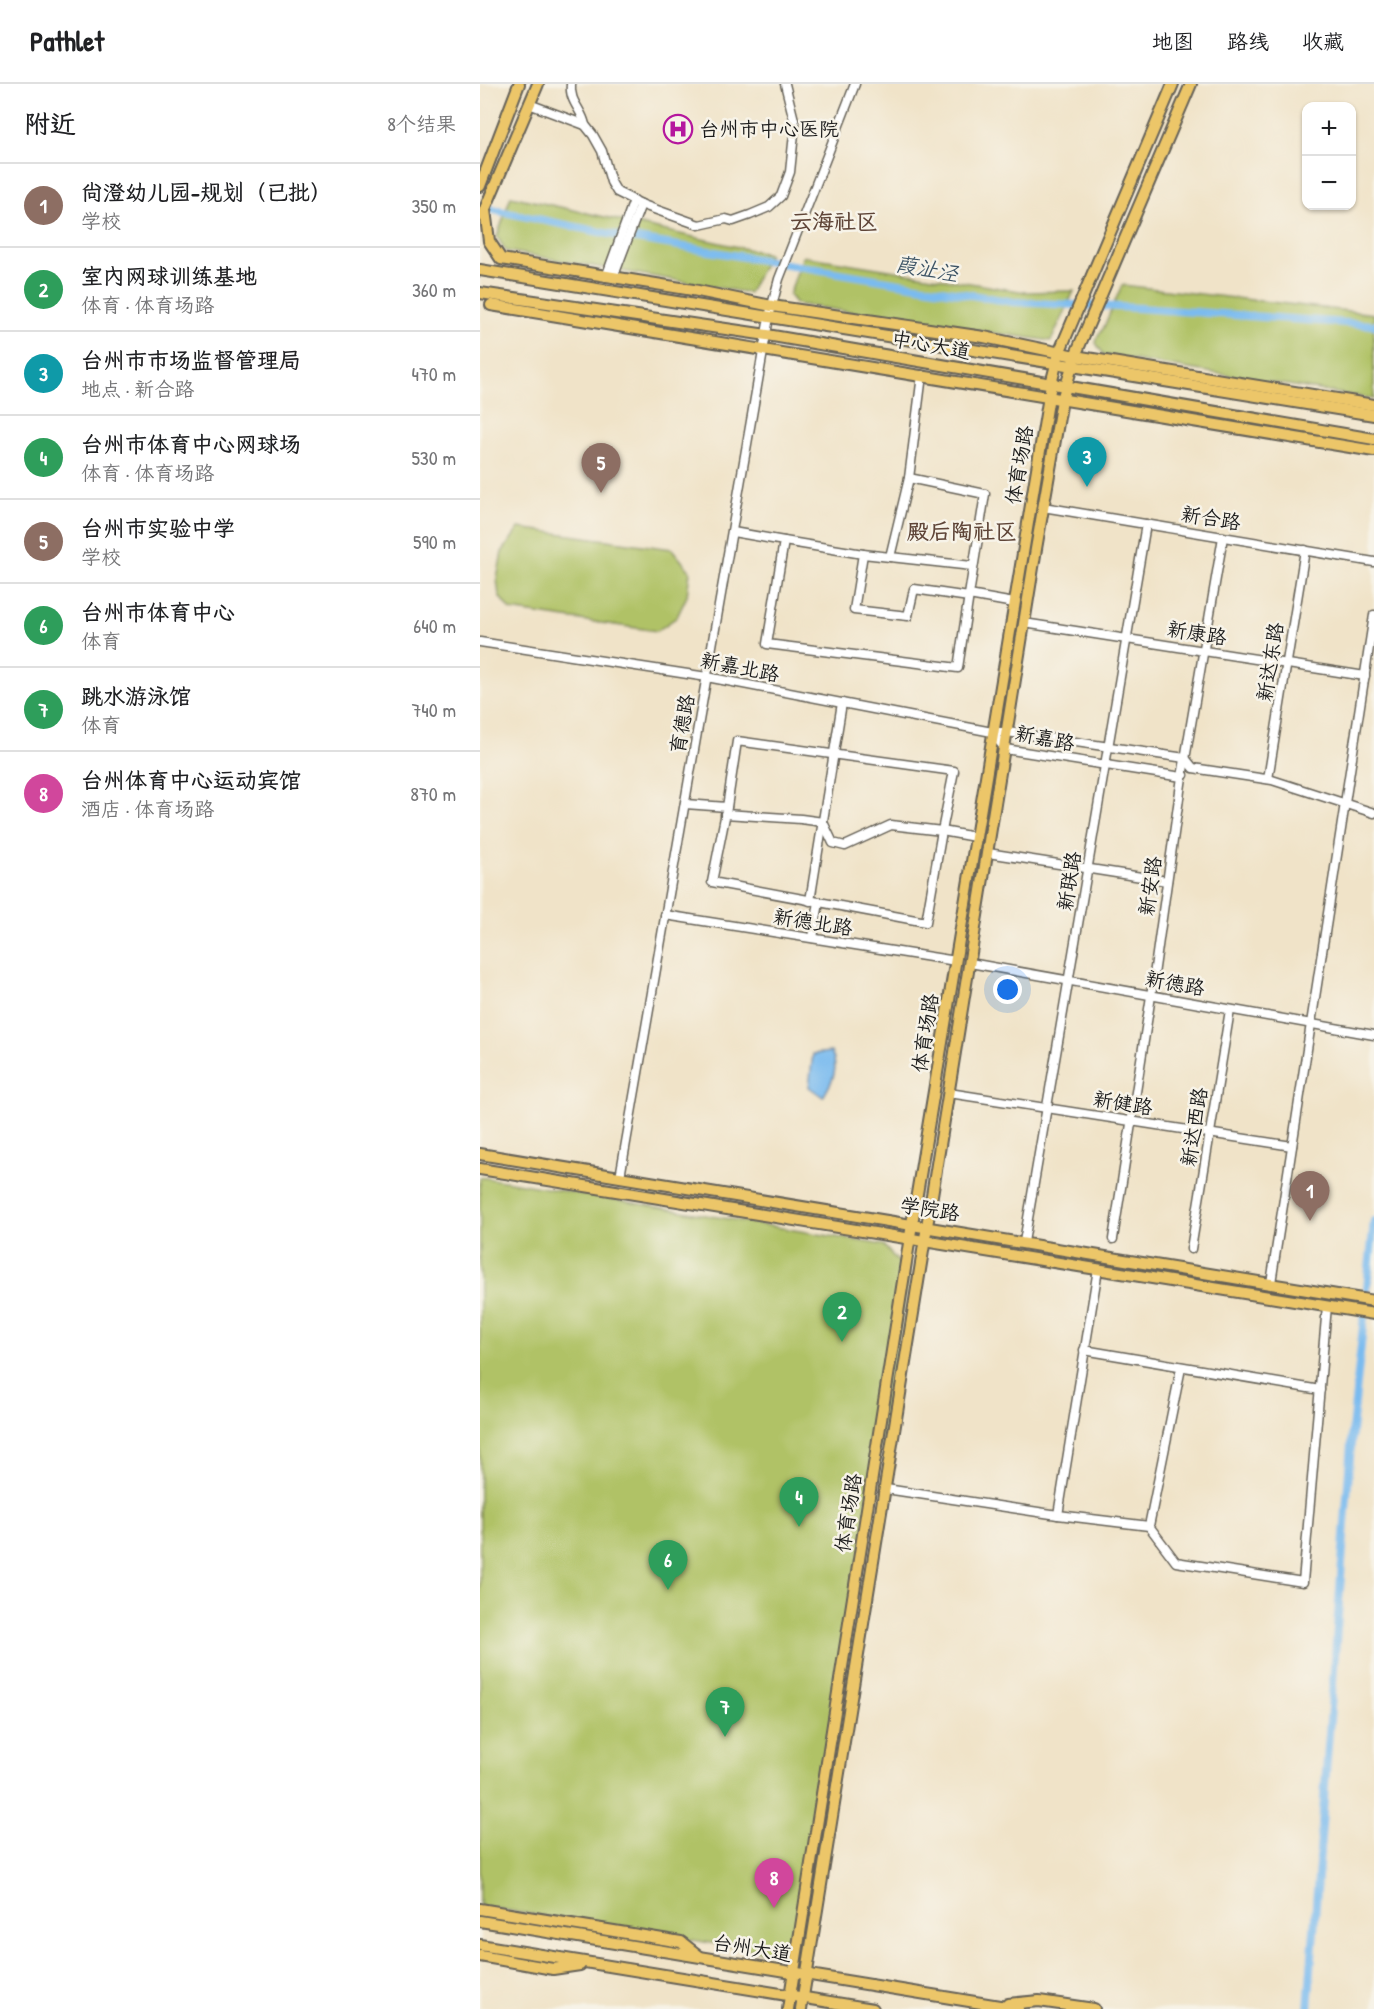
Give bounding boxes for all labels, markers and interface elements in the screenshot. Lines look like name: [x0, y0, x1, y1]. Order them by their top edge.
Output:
text: Pathlet: [30, 22, 104, 60]
text: 地图: [1152, 27, 1194, 56]
text: 路线: [1227, 27, 1269, 56]
text: 收藏: [1302, 27, 1344, 56]
map controls: [1302, 102, 1356, 210]
button: +: [1302, 102, 1356, 156]
text: 附近: [24, 106, 76, 141]
text: 8个结果: [387, 110, 456, 137]
hospital icon: 台州市中心医院: [662, 113, 694, 145]
place label: 台州市中心医院: [699, 115, 839, 142]
button: −: [1302, 156, 1356, 210]
text: 尚澄幼儿园-规划（已批）: [81, 177, 332, 207]
text: 1: [40, 192, 47, 219]
text: 350 m: [411, 192, 456, 219]
district label: 云海社区: [790, 206, 878, 236]
text: 学校: [81, 207, 121, 234]
water label: 葭沚泾: [894, 249, 962, 288]
text: 室内网球训练基地: [81, 261, 257, 291]
text: 2: [39, 276, 48, 303]
text: 360 m: [412, 276, 456, 303]
text: 体育 · 体育场路: [81, 291, 214, 318]
street label: 中心大道: [889, 324, 973, 365]
text: 台州市市场监督管理局: [81, 345, 301, 375]
text: 3: [39, 360, 48, 387]
text: 470 m: [411, 360, 456, 387]
text: 地点 · 新合路: [81, 375, 194, 402]
street label: 体育场路: [998, 422, 1039, 507]
text: 台州市体育中心网球场: [81, 429, 301, 459]
pin: 3: [1068, 438, 1106, 487]
text: 4: [40, 444, 47, 471]
text: 530 m: [411, 444, 456, 471]
pin: 5: [582, 444, 620, 493]
text: 体育 · 体育场路: [81, 459, 214, 486]
street label: 新合路: [1179, 499, 1244, 536]
text: 台州市实验中学: [81, 513, 235, 543]
district label: 殿后陶社区: [907, 516, 1017, 546]
text: 5: [39, 528, 48, 555]
text: 590 m: [413, 528, 456, 555]
text: 学校: [81, 543, 121, 570]
text: 台州市体育中心: [81, 597, 235, 627]
text: 6: [40, 612, 47, 639]
text: 640 m: [413, 612, 456, 639]
street label: 新康路: [1165, 614, 1230, 651]
street label: 新达东路: [1250, 619, 1289, 704]
text: 体育: [81, 627, 121, 654]
street label: 新嘉北路: [698, 646, 783, 688]
text: 跳水游泳馆: [81, 681, 191, 711]
street label: 育德路: [663, 691, 700, 756]
text: 7: [39, 696, 48, 723]
text: 740 m: [411, 696, 456, 723]
text: 体育: [81, 711, 121, 738]
street label: 新嘉路: [1013, 719, 1078, 757]
text: 台州体育中心运动宾馆: [81, 765, 301, 795]
text: 8: [39, 780, 48, 807]
text: 870 m: [410, 780, 456, 807]
text: 酒店 · 体育场路: [81, 795, 214, 822]
street label: 新联路: [1050, 848, 1087, 913]
street label: 新安路: [1132, 853, 1167, 918]
street label: 新德北路: [771, 902, 856, 941]
street label: 新德路: [1143, 964, 1208, 1001]
your location: [993, 975, 1022, 1004]
street label: 体育场路: [905, 990, 944, 1075]
street label: 新健路: [1091, 1084, 1156, 1121]
street label: 新达西路: [1174, 1084, 1213, 1169]
pin: 1: [1290, 1172, 1330, 1221]
street label: 学院路: [898, 1190, 963, 1227]
pin: 2: [822, 1292, 862, 1342]
street label: 体育场路: [828, 1470, 867, 1555]
pin: 4: [780, 1478, 818, 1527]
pin: 6: [648, 1540, 687, 1590]
pin: 7: [706, 1688, 744, 1737]
pin: 8: [754, 1858, 794, 1908]
street label: 台州大道: [710, 1928, 794, 1967]

